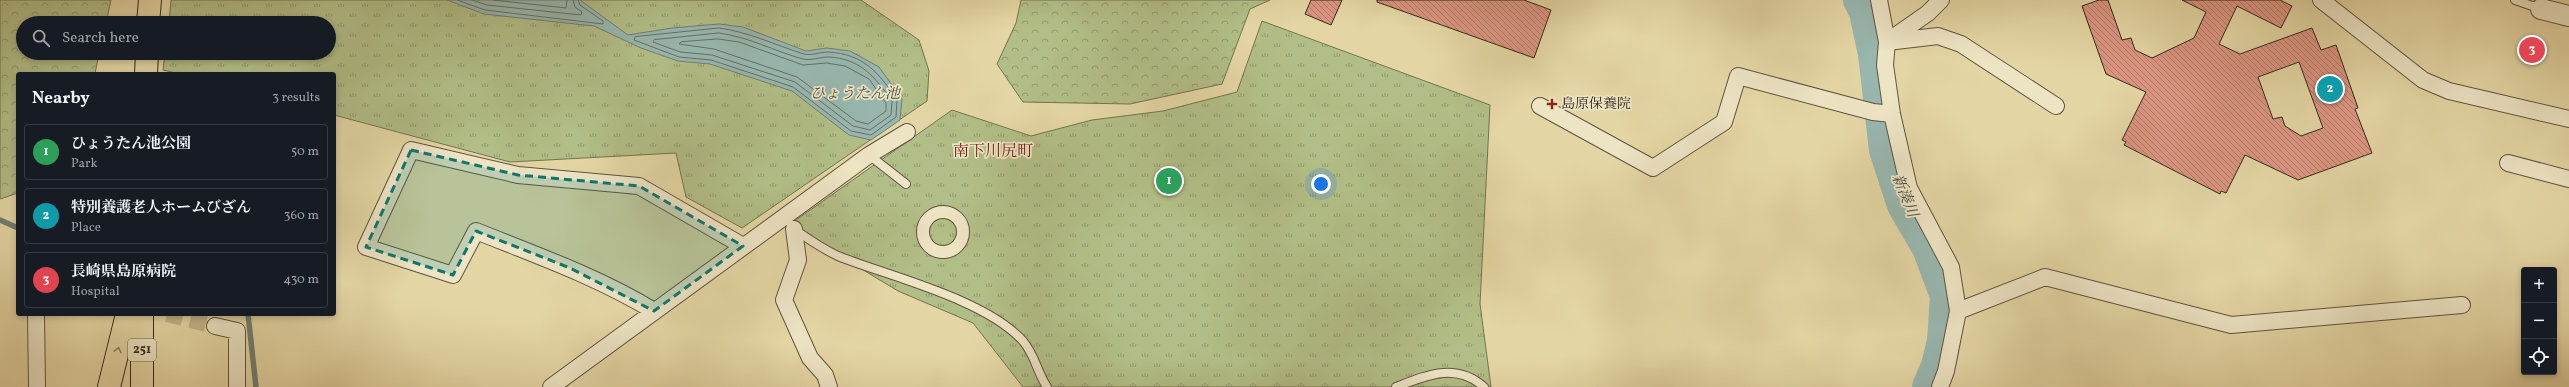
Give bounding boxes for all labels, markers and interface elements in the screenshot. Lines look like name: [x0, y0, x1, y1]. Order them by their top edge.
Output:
search box: [16, 16, 336, 60]
icon: search: [30, 27, 52, 49]
text: Search here: [62, 28, 139, 49]
pin: 3: [2519, 35, 2545, 65]
pin: 2: [2317, 74, 2343, 104]
water label: ひょうたん池: [810, 84, 902, 105]
text: Nearby: [32, 87, 90, 110]
text: 3 results: [272, 89, 320, 107]
place label: 島原保養院: [1561, 95, 1631, 114]
marker: 島原保養院: [1546, 98, 1558, 110]
text: ひょうたん池公園: [71, 134, 191, 155]
district label: 南下川尻町: [953, 141, 1033, 163]
text: 1: [43, 143, 49, 161]
text: 50 m: [291, 143, 319, 161]
text: Park: [71, 155, 98, 173]
pin: 1: [1156, 166, 1182, 196]
water label: 新湊川: [1886, 171, 1923, 223]
your location: [1311, 174, 1331, 194]
text: 特別養護老人ホームびざん: [71, 198, 251, 219]
text: 2: [43, 207, 49, 225]
text: 360 m: [284, 207, 319, 225]
text: Place: [71, 219, 101, 237]
text: 長崎県島原病院: [71, 262, 176, 283]
map controls: [2521, 267, 2557, 375]
button: +: [2521, 267, 2557, 303]
text: 3: [43, 271, 49, 289]
text: 430 m: [283, 271, 319, 289]
text: Hospital: [71, 283, 120, 301]
button: −: [2521, 303, 2557, 339]
road number: 251: [128, 339, 156, 361]
button: locate: [2521, 339, 2557, 375]
one-way arrow: [113, 347, 122, 354]

